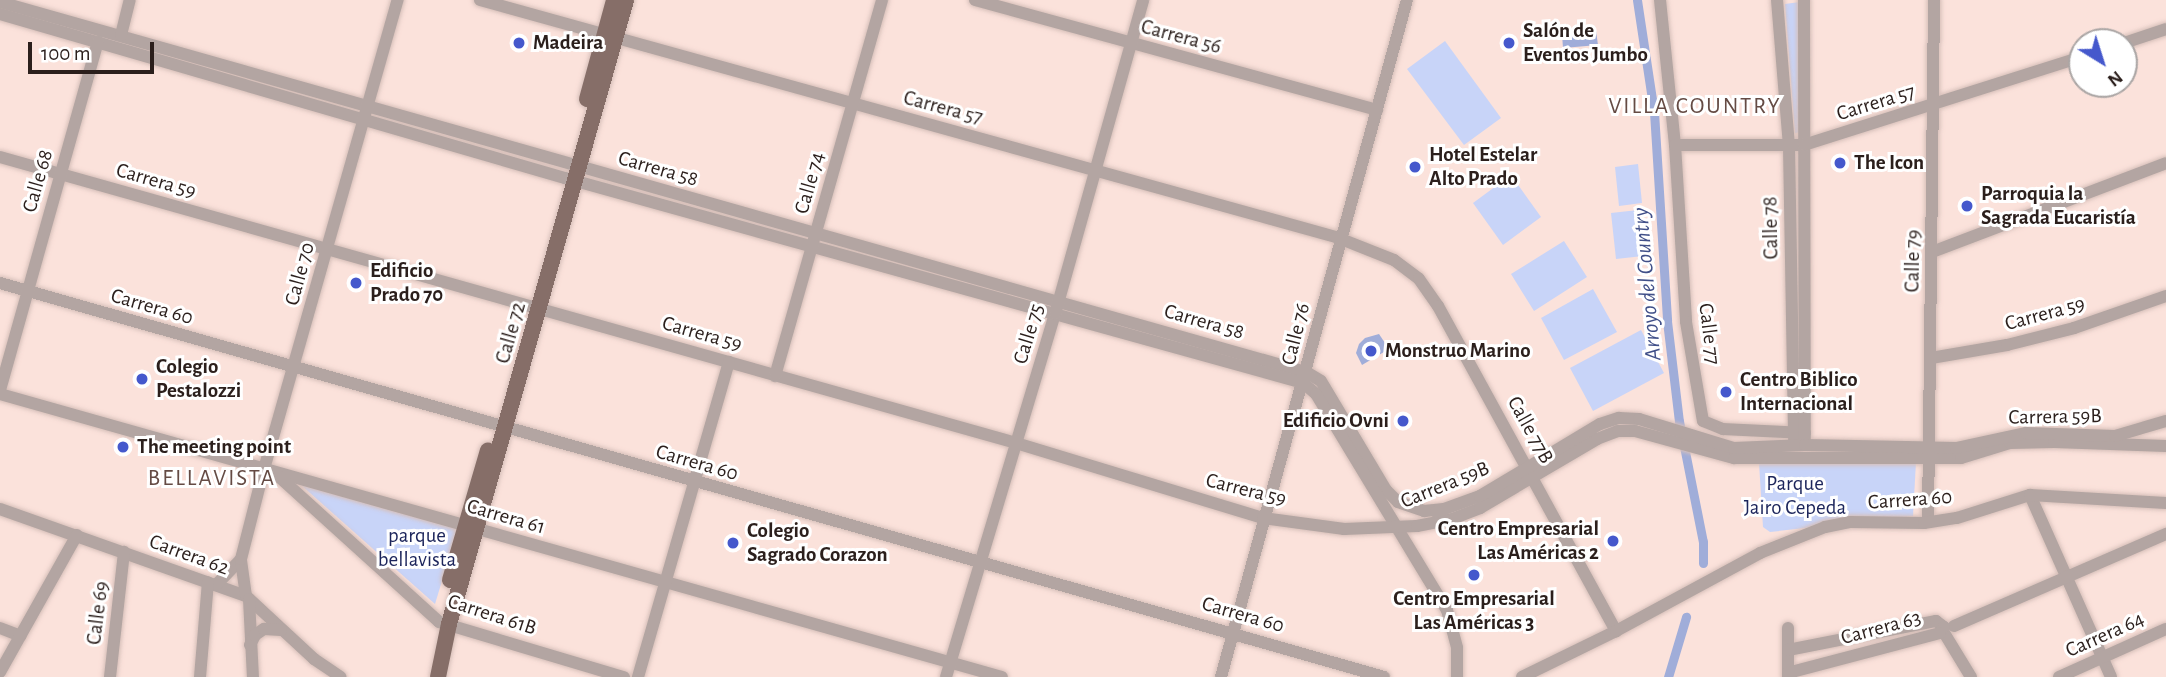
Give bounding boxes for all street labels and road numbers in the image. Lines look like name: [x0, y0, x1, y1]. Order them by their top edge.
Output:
street label: Carrera 56: [1138, 14, 1224, 60]
street label: Carrera 57: [1834, 79, 1918, 127]
street label: Carrera 57: [901, 85, 985, 131]
street label: Carrera 58: [615, 146, 701, 192]
street label: Calle 68: [17, 147, 59, 215]
street label: Calle 74: [789, 149, 831, 217]
street label: Carrera 59: [113, 158, 199, 204]
street label: Calle 78: [1758, 196, 1784, 260]
street label: Calle 79: [1900, 229, 1926, 293]
street label: Calle 70: [280, 240, 320, 308]
street label: Carrera 60: [108, 283, 196, 331]
street label: Carrera 59: [2002, 291, 2088, 337]
street label: Carrera 58: [1161, 299, 1247, 345]
street label: Calle 72: [490, 300, 532, 366]
street label: Calle 76: [1276, 300, 1316, 368]
street label: Calle 75: [1008, 301, 1050, 367]
street label: Calle 77: [1693, 302, 1725, 366]
street label: Carrera 59: [659, 311, 745, 357]
street label: Calle 77B: [1501, 392, 1559, 468]
street label: Carrera 59B: [2008, 404, 2102, 430]
street label: Carrera 60: [653, 439, 741, 487]
street label: Carrera 59B: [1397, 456, 1493, 514]
street label: Carrera 59: [1203, 468, 1289, 512]
street label: Carrera 60: [1867, 484, 1953, 516]
street label: Carrera 61: [464, 494, 548, 540]
street label: Carrera 62: [146, 529, 232, 581]
street label: Calle 69: [82, 580, 114, 646]
street label: Carrera 61B: [444, 589, 540, 641]
street label: Carrera 60: [1199, 591, 1287, 639]
street label: Carrera 63: [1838, 605, 1924, 651]
street label: Carrera 64: [2062, 607, 2148, 663]

